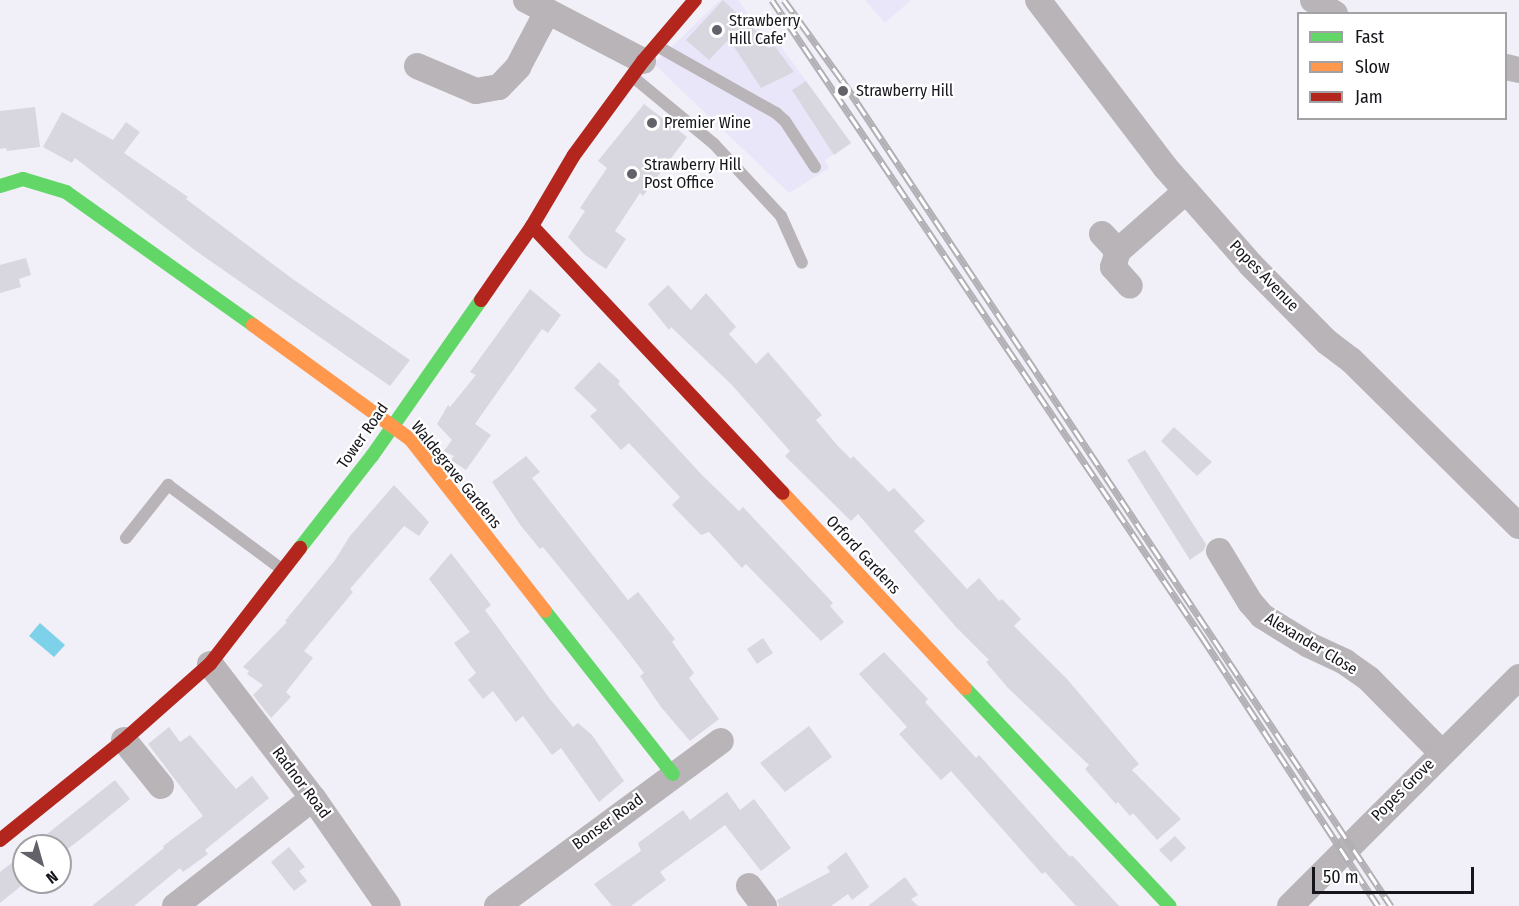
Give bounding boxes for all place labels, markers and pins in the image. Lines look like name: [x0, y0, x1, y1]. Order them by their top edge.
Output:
place label: Strawberry Hill Cafe': [729, 11, 800, 49]
marker: Strawberry Hill Cafe': [710, 23, 724, 37]
place label: Strawberry Hill: [856, 81, 953, 101]
marker: Strawberry Hill: [834, 82, 852, 100]
place label: Premier Wine: [664, 113, 751, 133]
marker: Premier Wine: [645, 116, 659, 130]
place label: Strawberry Hill Post Office: [644, 155, 741, 193]
marker: Strawberry Hill Post Office: [625, 167, 639, 181]

